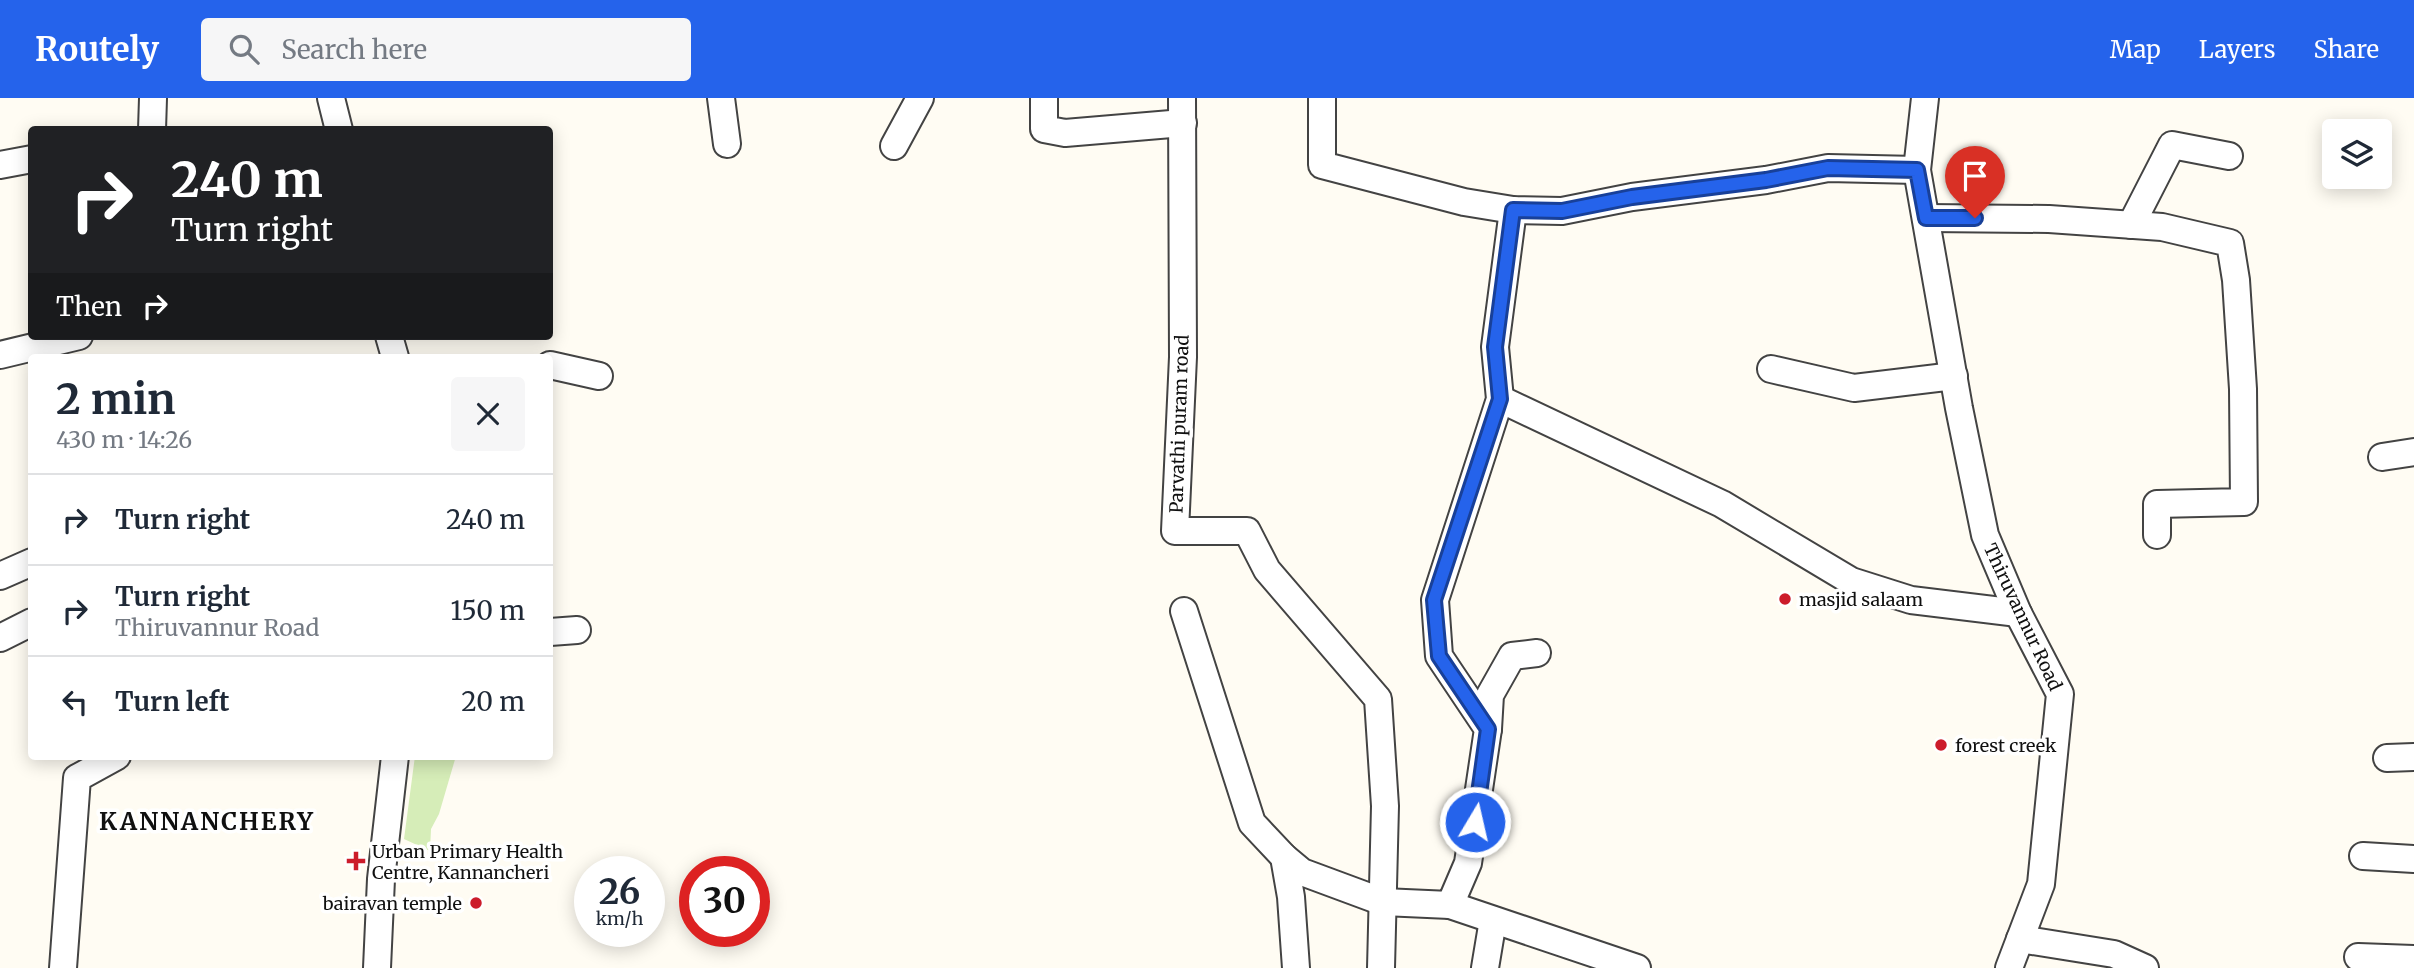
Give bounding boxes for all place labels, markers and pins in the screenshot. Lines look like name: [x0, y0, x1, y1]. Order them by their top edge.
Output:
pin: [1945, 146, 2005, 218]
place label: masjid salaam: [1799, 588, 1923, 611]
marker: masjid salaam: [1777, 591, 1793, 607]
place label: forest creek: [1955, 734, 2057, 757]
marker: forest creek: [1933, 737, 1949, 753]
place label: Urban Primary Health Centre, Kannancheri: [372, 840, 563, 884]
marker: Urban Primary Health Centre, Kannancheri: [346, 851, 366, 871]
place label: bairavan temple: [322, 892, 462, 915]
marker: bairavan temple: [468, 895, 484, 911]

